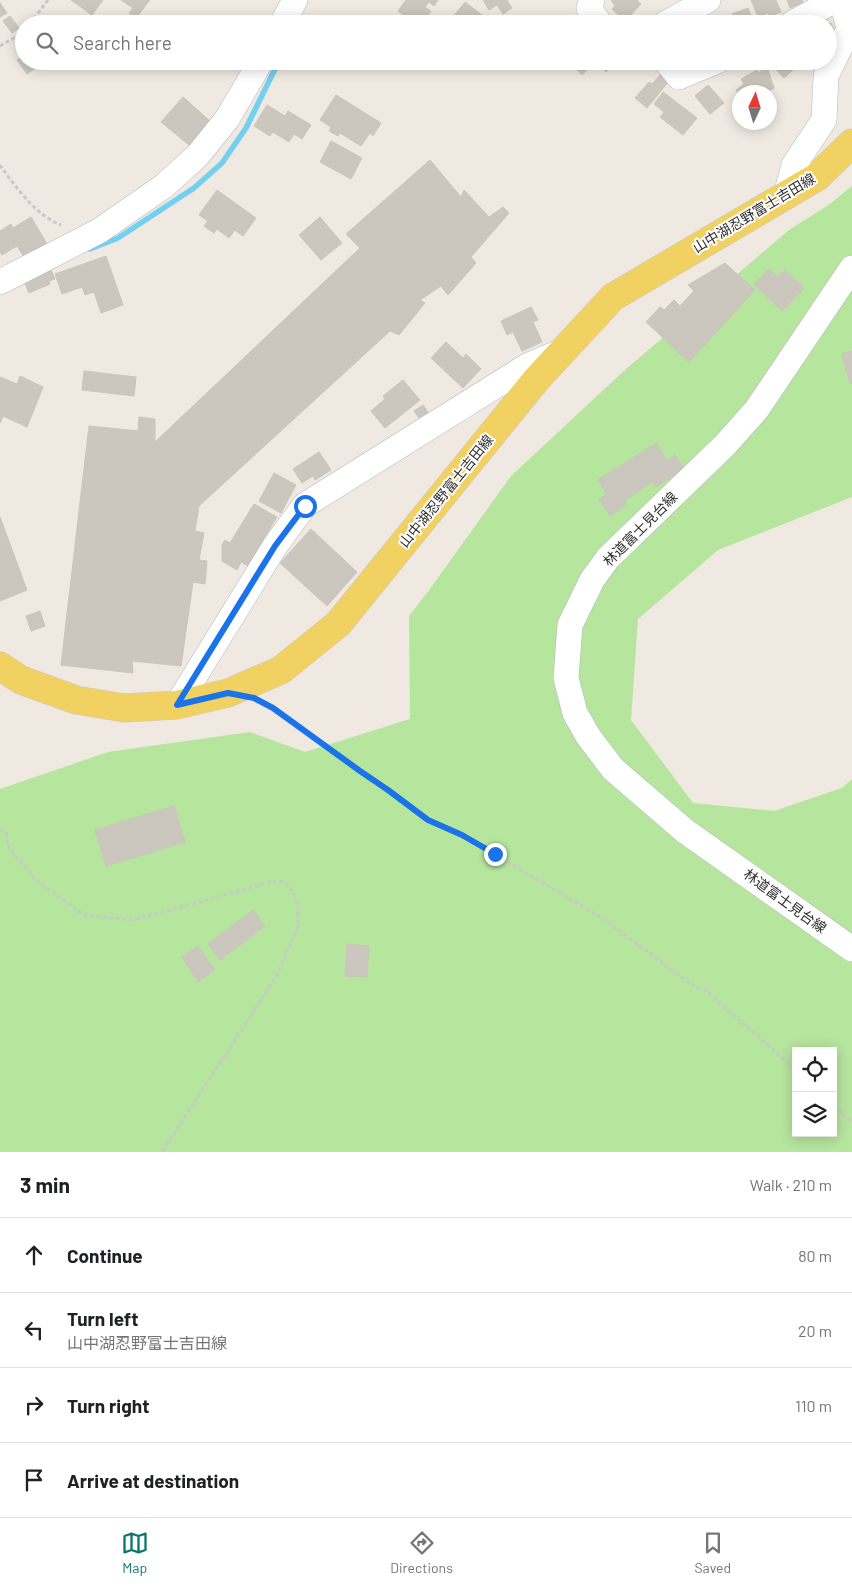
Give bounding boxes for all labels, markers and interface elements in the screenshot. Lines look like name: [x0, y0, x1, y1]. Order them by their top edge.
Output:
search box: [15, 15, 837, 70]
icon: search: [33, 29, 61, 57]
text: Search here: [73, 31, 172, 54]
north arrow: [732, 85, 777, 130]
street label: 山中湖忍野富士吉田線: [689, 169, 818, 256]
street label: 山中湖忍野富士吉田線: [395, 431, 496, 550]
street label: 林道富士見台線: [599, 488, 680, 569]
route start: [294, 495, 317, 518]
route end: [484, 843, 507, 866]
street label: 林道富士見台線: [741, 865, 830, 936]
map controls: [792, 1047, 837, 1137]
button: locate: [792, 1047, 837, 1092]
button: layers: [792, 1092, 837, 1137]
text: 3 min: [20, 1172, 70, 1197]
text: Walk · 210 m: [750, 1175, 832, 1194]
icon: ahead: [20, 1241, 48, 1269]
text: Continue: [67, 1244, 143, 1267]
text: 80 m: [798, 1246, 832, 1265]
text: Turn left: [67, 1307, 138, 1330]
icon: left: [20, 1316, 48, 1344]
text: 20 m: [798, 1321, 832, 1340]
text: 山中湖忍野富士吉田線: [67, 1333, 227, 1352]
icon: right: [20, 1391, 48, 1419]
text: Turn right: [67, 1394, 149, 1417]
text: 110 m: [795, 1396, 832, 1415]
icon: arrive: [20, 1466, 48, 1494]
text: Arrive at destination: [67, 1469, 239, 1492]
tab: Map: [121, 1529, 149, 1576]
tab: Directions: [390, 1529, 453, 1576]
tab: Saved: [694, 1529, 731, 1576]

